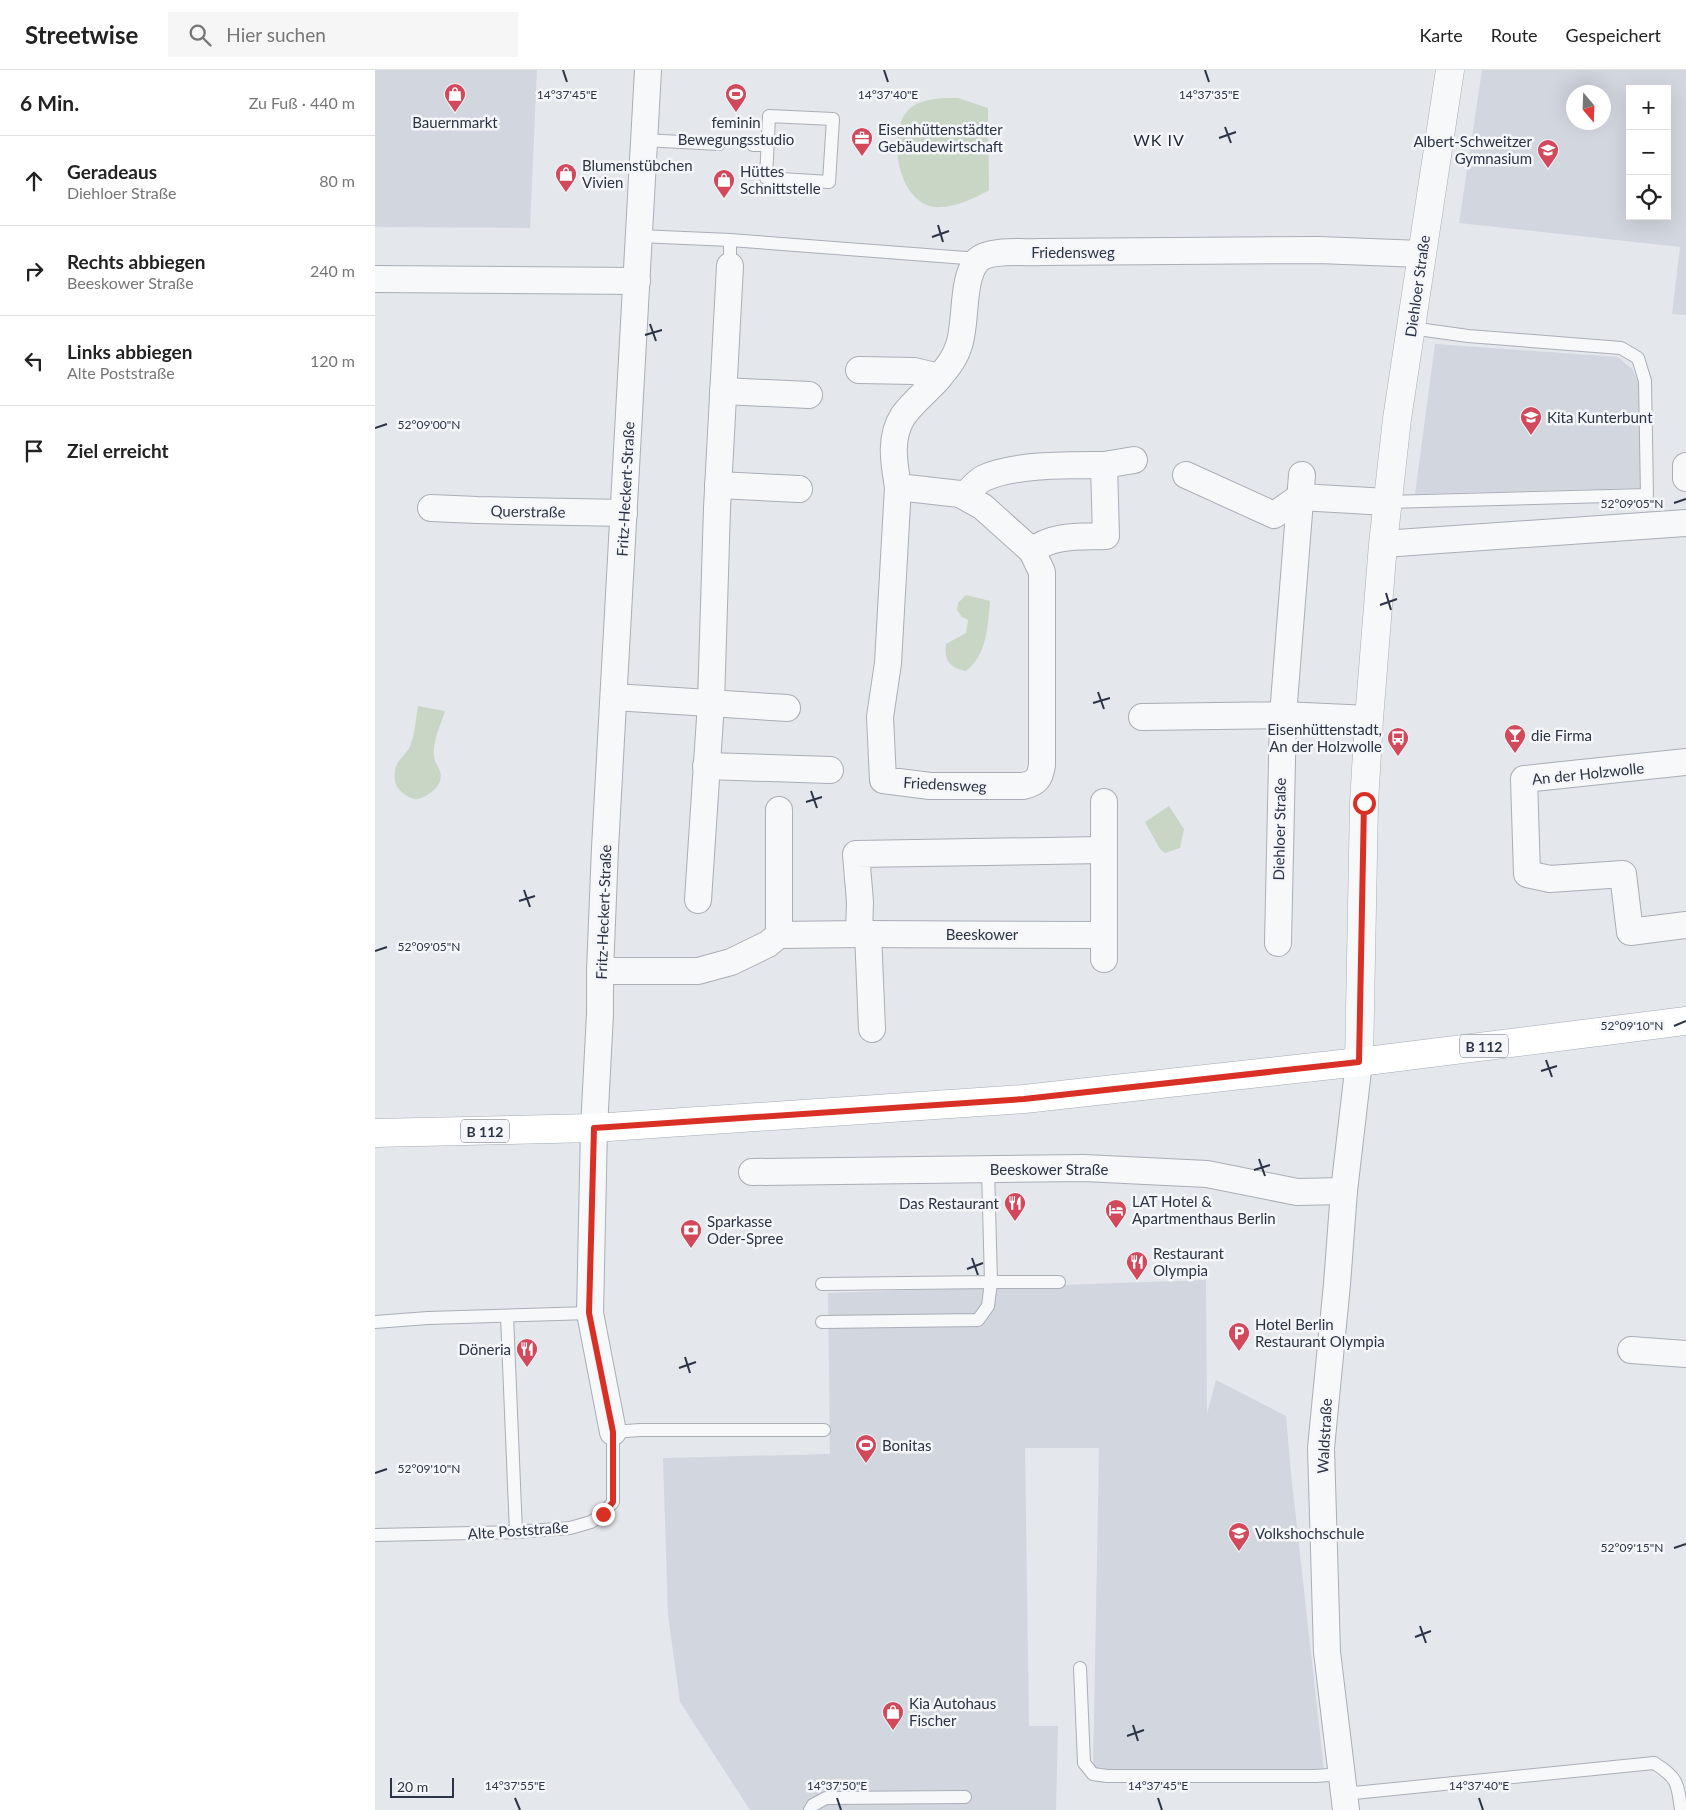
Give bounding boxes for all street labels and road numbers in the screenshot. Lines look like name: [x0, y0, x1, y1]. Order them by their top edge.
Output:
street label: Diehloer Straße: [1401, 234, 1433, 338]
street label: Friedensweg: [1031, 243, 1115, 261]
street label: Fritz-Heckert-Straße: [612, 421, 638, 557]
street label: Querstraße: [490, 501, 566, 521]
street label: An der Holzwolle: [1531, 758, 1645, 788]
street label: Friedensweg: [903, 773, 987, 795]
street label: Diehloer Straße: [1269, 777, 1289, 881]
street label: Fritz-Heckert-Straße: [592, 844, 614, 980]
street label: Beeskower: [946, 925, 1019, 943]
road number: B 112: [1460, 1034, 1508, 1058]
road number: B 112: [461, 1120, 509, 1142]
street label: Beeskower Straße: [990, 1160, 1108, 1178]
street label: Waldstraße: [1313, 1398, 1335, 1474]
street label: Alte Poststraße: [467, 1517, 569, 1543]

